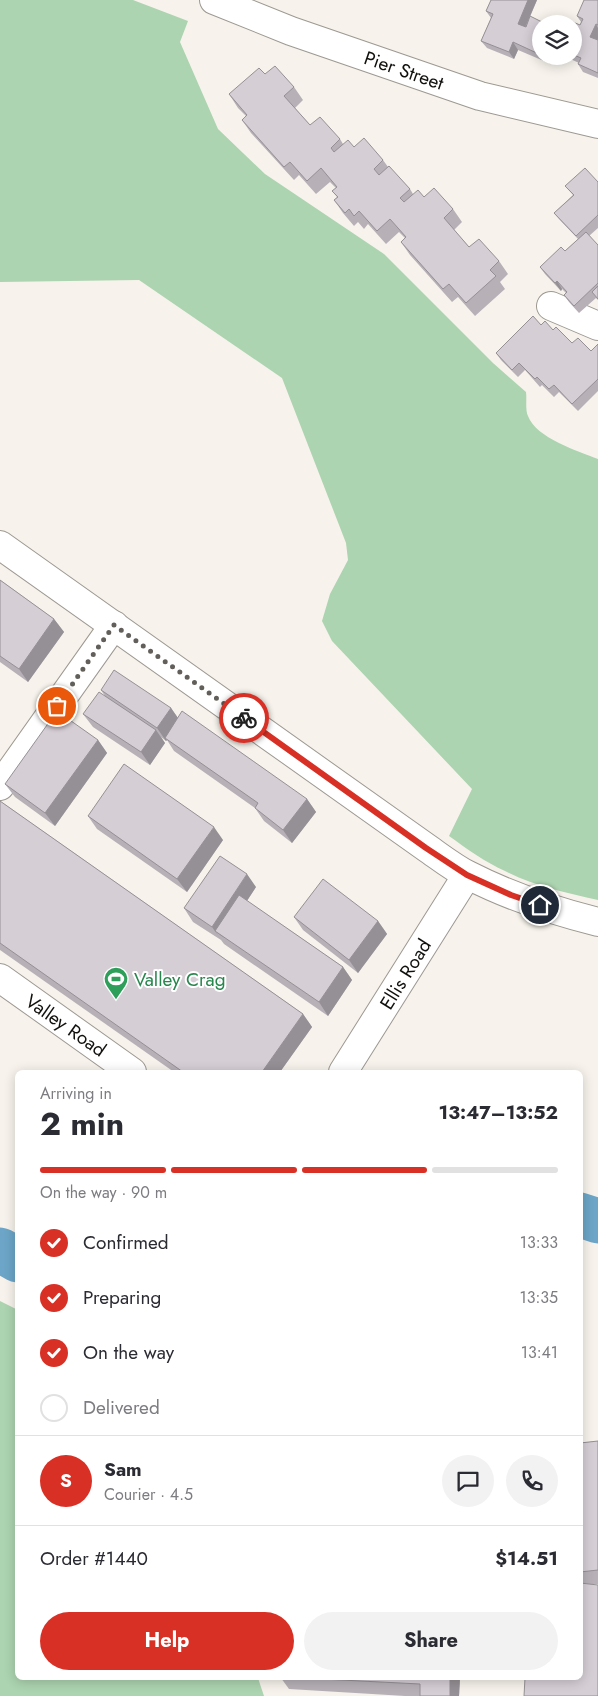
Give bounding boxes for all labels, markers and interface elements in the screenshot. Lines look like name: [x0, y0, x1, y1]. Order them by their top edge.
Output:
map controls: [532, 15, 582, 65]
button: layers: [532, 15, 582, 65]
street label: Pier Street: [360, 44, 448, 97]
pin: [36, 685, 78, 727]
icon: bag: [43, 692, 71, 720]
courier: [219, 693, 269, 743]
icon: bike: [230, 704, 258, 732]
pin: [519, 884, 561, 926]
icon: home: [526, 891, 554, 919]
street label: Ellis Road: [373, 934, 438, 1015]
sports icon: Valley Crag: [103, 966, 129, 1000]
place label: Valley Crag: [134, 966, 226, 993]
street label: Valley Road: [20, 988, 112, 1063]
text: Arriving in: [40, 1082, 112, 1105]
text: 13:47–13:52: [438, 1099, 558, 1126]
text: 2 min: [40, 1101, 124, 1147]
text: On the way · 90 m: [40, 1181, 167, 1204]
icon: check: [40, 1229, 68, 1257]
text: Confirmed: [83, 1229, 169, 1256]
text: 13:33: [520, 1231, 558, 1254]
icon: check: [40, 1284, 68, 1312]
text: Preparing: [83, 1284, 161, 1311]
text: 13:35: [520, 1286, 558, 1309]
icon: check: [40, 1339, 68, 1367]
text: On the way: [83, 1339, 174, 1366]
text: 13:41: [521, 1341, 558, 1364]
text: Delivered: [83, 1394, 160, 1421]
button: chat: [442, 1455, 494, 1507]
button: phone: [506, 1455, 558, 1507]
text: Sam: [104, 1456, 142, 1483]
text: S: [60, 1467, 72, 1494]
text: Courier · 4.5: [104, 1483, 193, 1506]
text: Order #1440: [40, 1545, 148, 1572]
text: $14.51: [495, 1545, 558, 1572]
button: Help: [40, 1612, 294, 1670]
button: Share: [304, 1612, 558, 1670]

